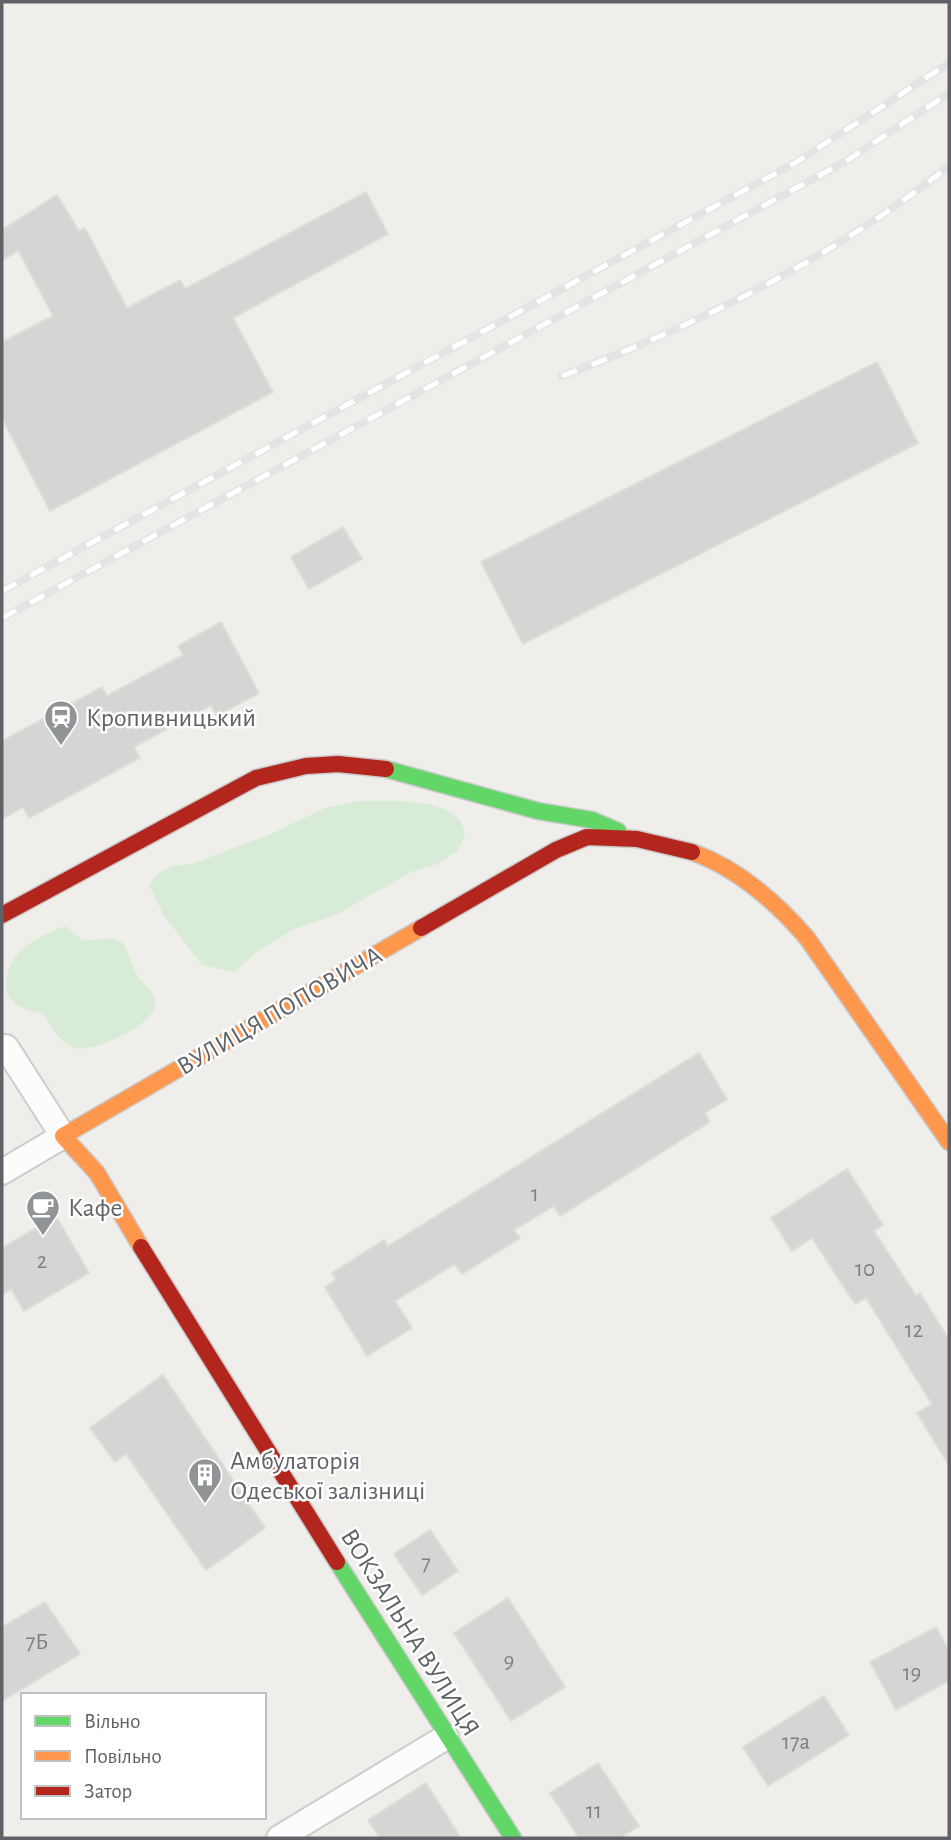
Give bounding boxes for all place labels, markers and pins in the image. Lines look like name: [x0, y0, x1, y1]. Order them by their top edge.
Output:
station icon: Кропивницький: [42, 698, 80, 747]
place label: Кропивницький: [86, 705, 256, 731]
cafe icon: Кафе: [24, 1188, 62, 1237]
place label: Кафе: [68, 1195, 122, 1221]
place label: Амбулаторія Одеської залізниці: [230, 1448, 425, 1504]
building icon: Амбулаторія Одеської залізниці: [186, 1456, 224, 1505]

